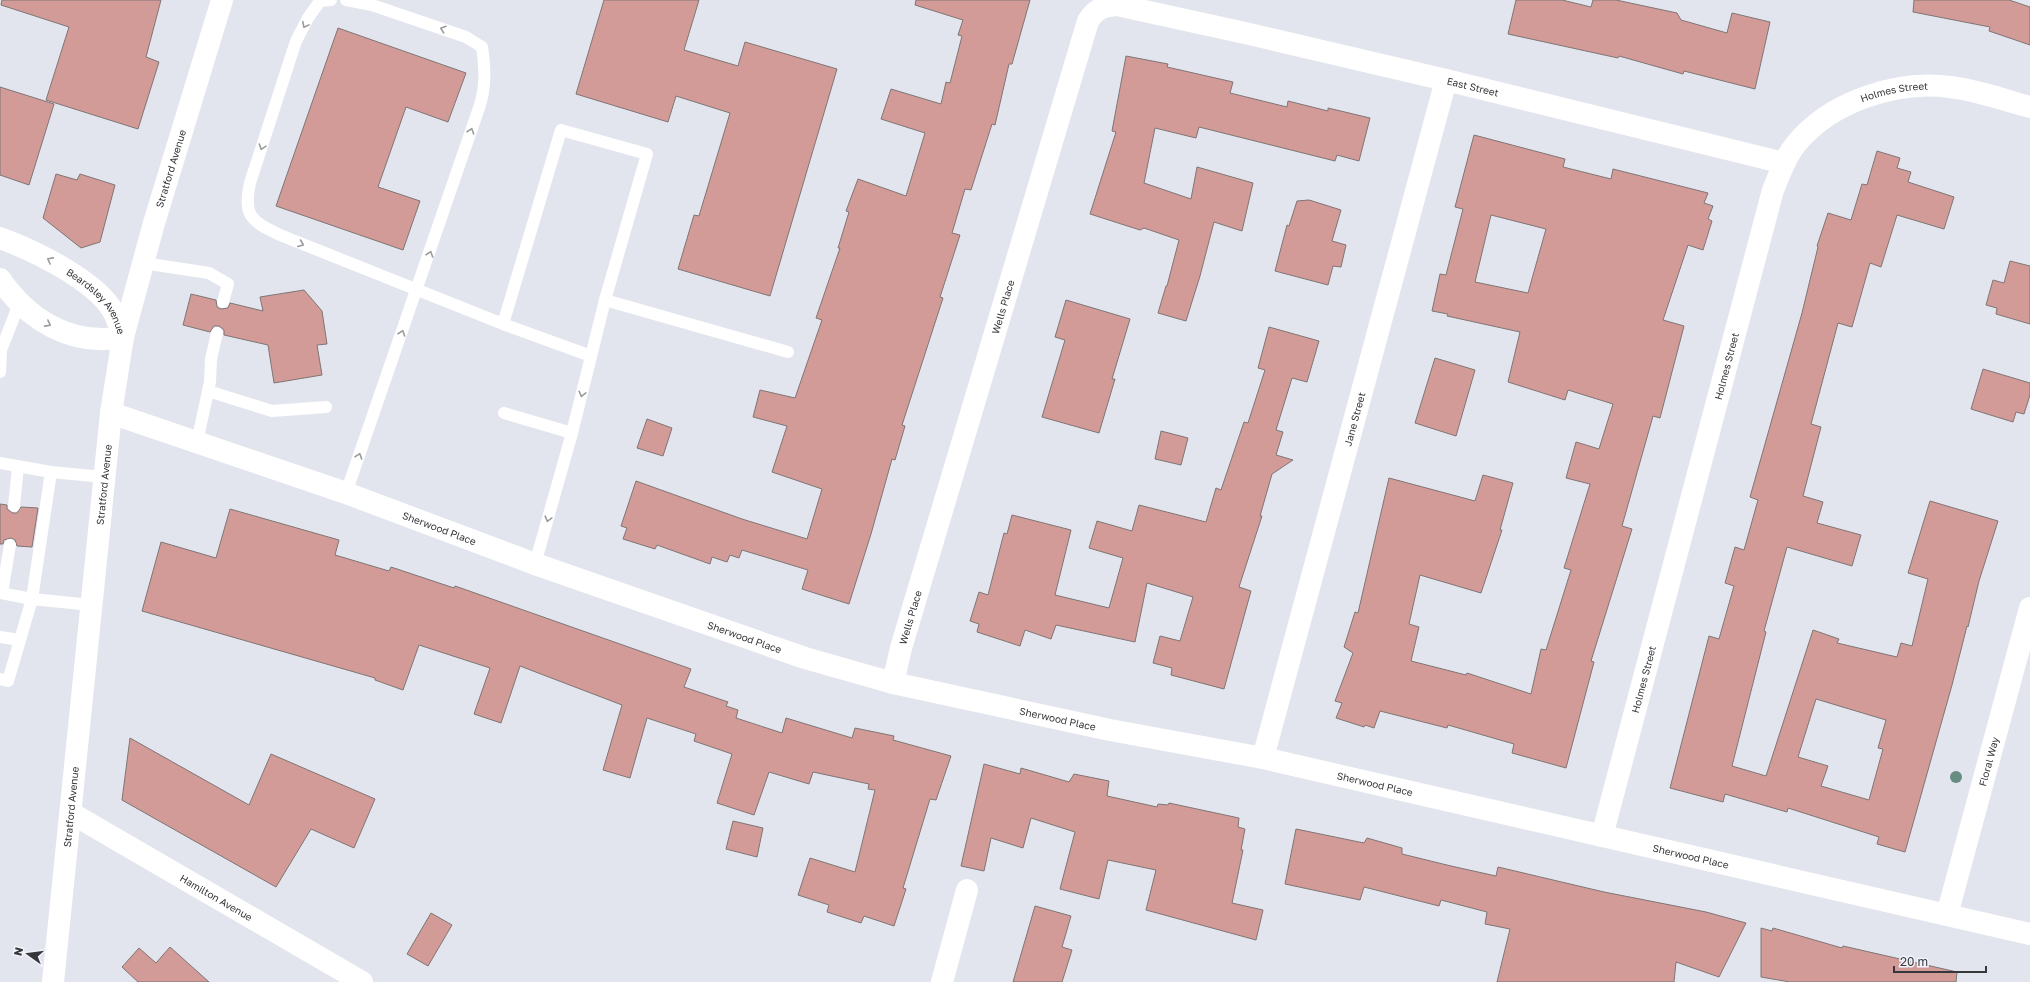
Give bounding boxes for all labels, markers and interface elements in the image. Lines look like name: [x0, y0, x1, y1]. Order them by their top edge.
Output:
one-way arrow: [302, 20, 310, 28]
one-way arrow: [439, 26, 446, 34]
street label: East Street: [1446, 74, 1500, 99]
street label: Holmes Street: [1859, 80, 1928, 104]
street label: Stratford Avenue: [153, 128, 188, 209]
one-way arrow: [467, 128, 475, 135]
one-way arrow: [258, 143, 267, 150]
one-way arrow: [297, 239, 304, 247]
one-way arrow: [425, 251, 433, 258]
one-way arrow: [47, 257, 54, 265]
street label: Beardsley Avenue: [64, 266, 128, 336]
street label: Wells Place: [989, 278, 1017, 335]
one-way arrow: [44, 319, 52, 326]
one-way arrow: [398, 330, 406, 337]
street label: Holmes Street: [1712, 331, 1741, 401]
one-way arrow: [578, 391, 586, 397]
street label: Jane Street: [1341, 391, 1367, 447]
street label: Stratford Avenue: [94, 444, 114, 525]
one-way arrow: [355, 452, 363, 459]
street label: Sherwood Place: [401, 509, 478, 547]
one-way arrow: [544, 515, 553, 522]
street label: Wells Place: [896, 589, 924, 646]
street label: Sherwood Place: [706, 618, 783, 655]
street label: Holmes Street: [1629, 645, 1658, 714]
street label: Sherwood Place: [1018, 705, 1097, 733]
street label: Floral Way: [1976, 735, 2001, 787]
street label: Stratford Avenue: [61, 766, 81, 848]
street label: Sherwood Place: [1336, 769, 1414, 798]
street label: Sherwood Place: [1652, 842, 1730, 871]
street label: Hamilton Avenue: [178, 872, 255, 923]
north arrow: [8, 934, 48, 974]
text: N: [10, 946, 25, 957]
scale bar: [1894, 948, 1986, 974]
text: 20 m: [1900, 954, 1928, 969]

